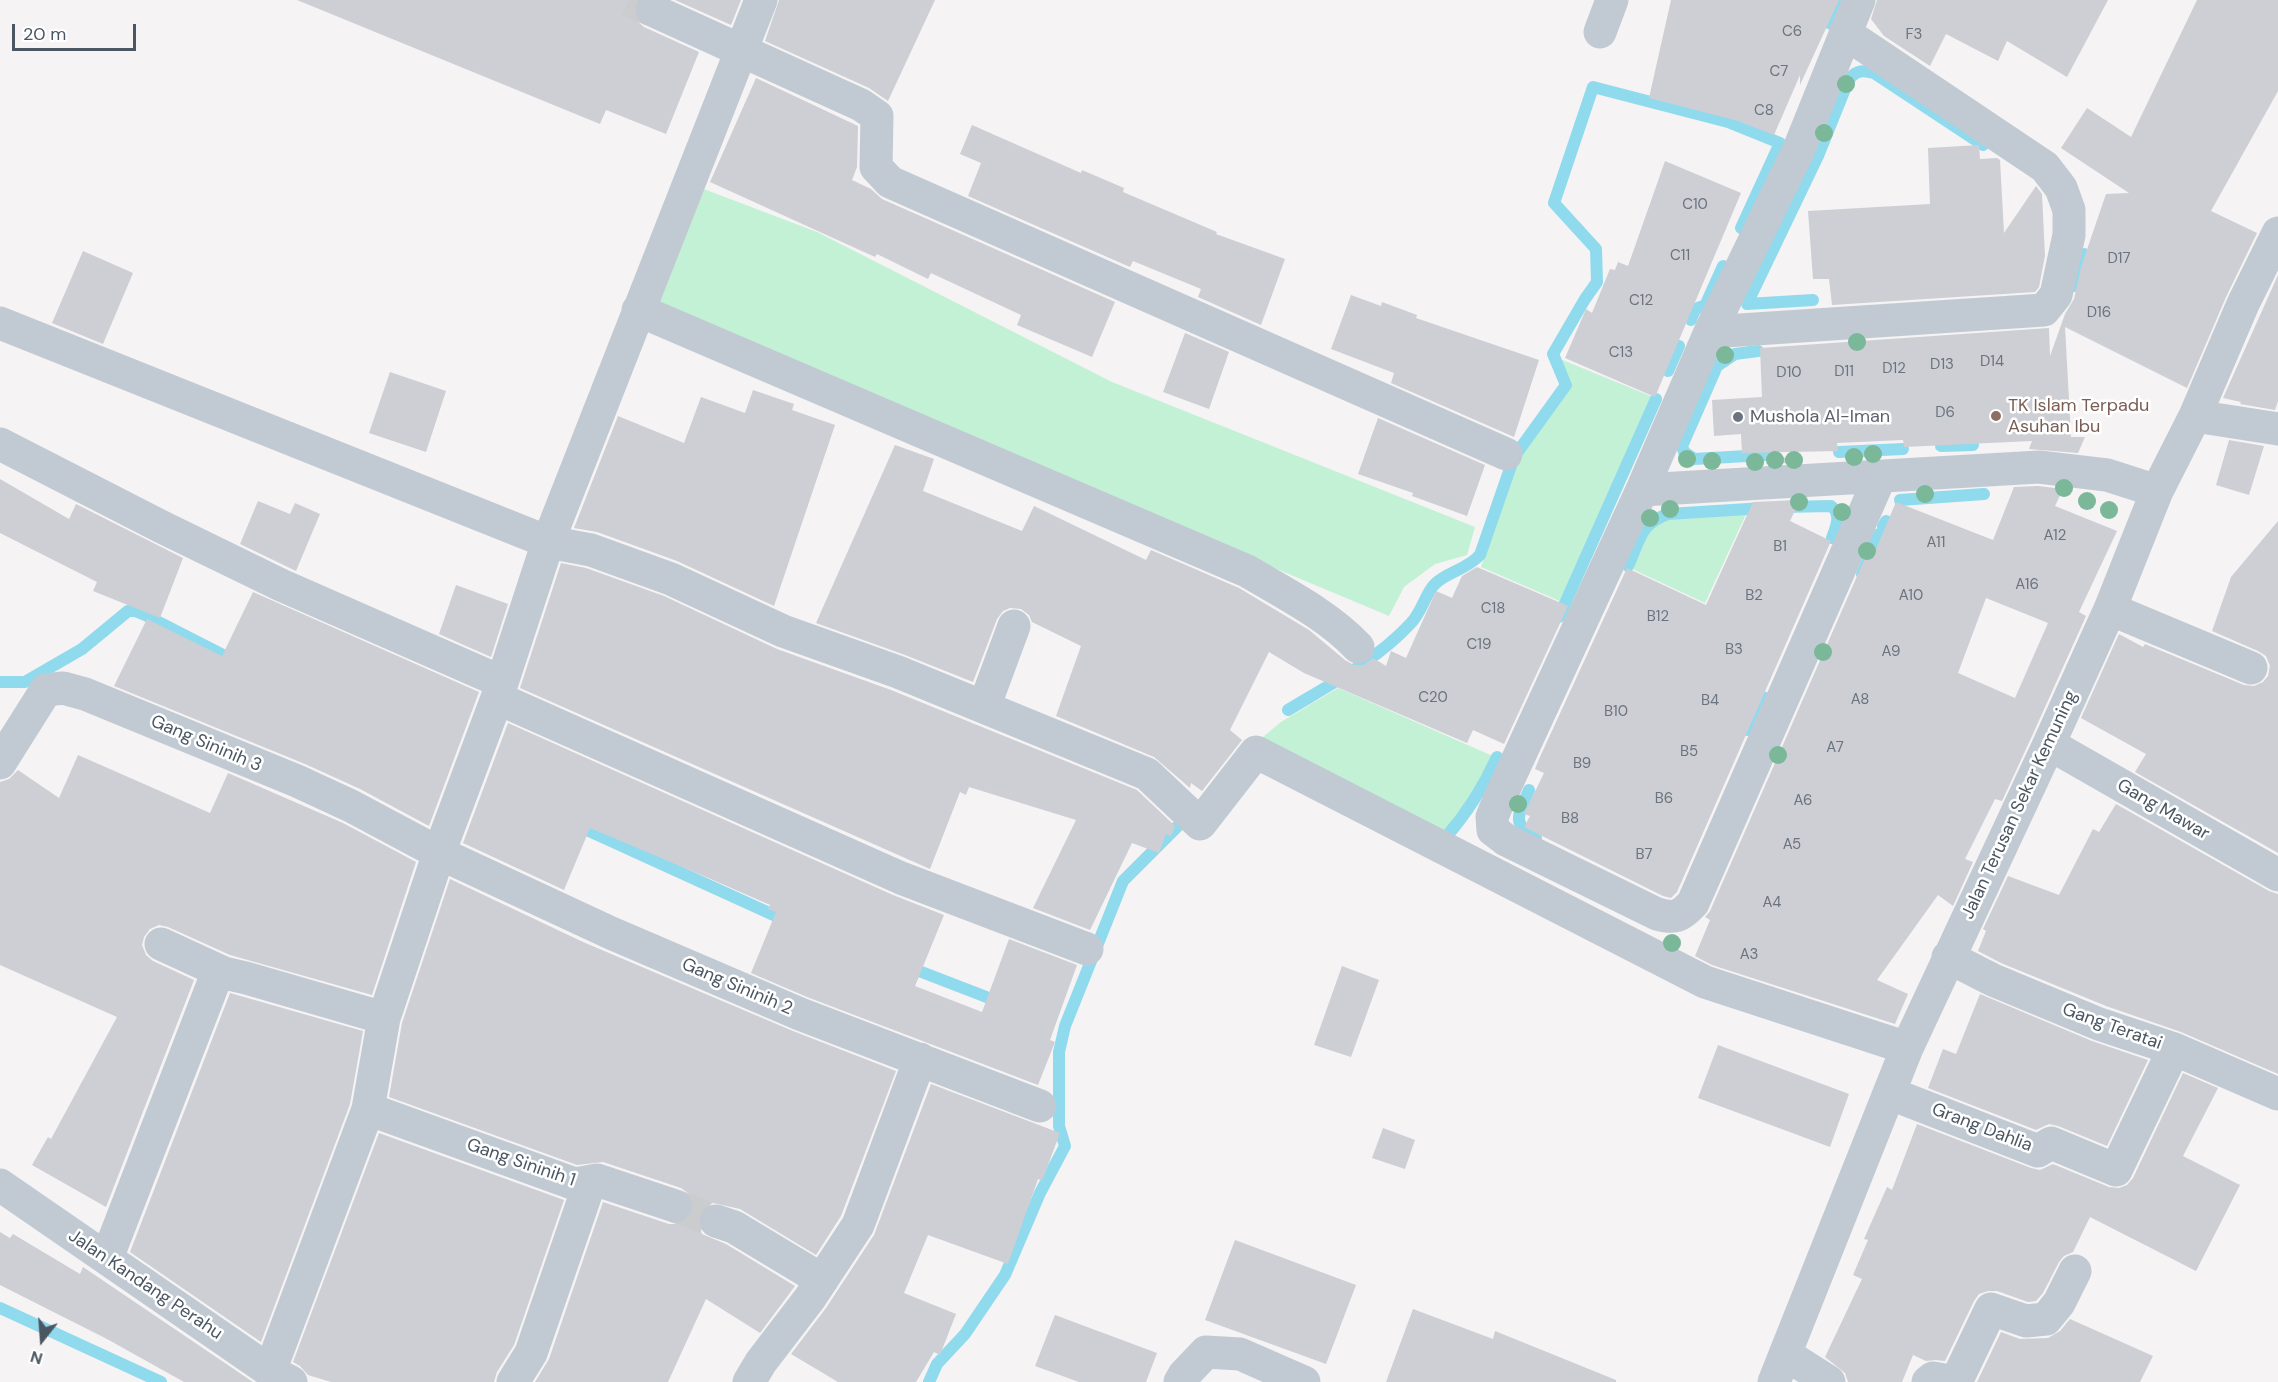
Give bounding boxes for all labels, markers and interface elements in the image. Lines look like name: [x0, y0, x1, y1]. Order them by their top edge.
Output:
scale bar: [15, 12, 140, 50]
text: 20 m: [23, 22, 66, 46]
house number: C6: [1782, 23, 1802, 41]
house number: F3: [1906, 26, 1922, 44]
house number: C7: [1770, 63, 1788, 81]
house number: C8: [1754, 102, 1774, 120]
house number: C10: [1682, 196, 1708, 214]
house number: C11: [1670, 247, 1690, 265]
house number: D17: [2107, 250, 2131, 268]
house number: C12: [1629, 292, 1653, 310]
house number: D16: [2087, 304, 2111, 322]
house number: C13: [1609, 344, 1633, 362]
house number: D14: [1980, 353, 2004, 371]
house number: D13: [1930, 356, 1954, 374]
house number: D12: [1882, 360, 1906, 378]
house number: D11: [1834, 363, 1854, 381]
house number: D10: [1776, 364, 1802, 382]
place label: TK Islam Terpadu Asuhan Ibu: [2008, 395, 2149, 438]
house number: D6: [1935, 404, 1955, 422]
place label: Mushola Al-Iman: [1750, 406, 1890, 428]
marker: TK Islam Terpadu Asuhan Ibu: [1989, 409, 2003, 423]
marker: Mushola Al-Iman: [1731, 410, 1745, 424]
house number: A12: [2044, 527, 2066, 545]
house number: A11: [1927, 534, 1945, 552]
house number: B1: [1773, 538, 1787, 556]
house number: A16: [2015, 576, 2039, 594]
house number: B2: [1745, 587, 1763, 605]
house number: A10: [1899, 587, 1923, 605]
house number: C18: [1481, 600, 1505, 618]
house number: B12: [1647, 608, 1669, 626]
house number: C19: [1467, 636, 1491, 654]
house number: B3: [1725, 641, 1743, 659]
house number: A9: [1882, 643, 1900, 661]
street label: Jalan Terusan Sekar Kemuning: [1957, 687, 2083, 923]
house number: C20: [1418, 689, 1448, 707]
house number: A8: [1851, 691, 1869, 709]
house number: B4: [1701, 692, 1719, 710]
house number: B10: [1604, 703, 1628, 721]
street label: Gang Sininih 3: [147, 711, 265, 777]
house number: A7: [1826, 739, 1844, 757]
house number: B5: [1680, 743, 1698, 761]
house number: B9: [1573, 755, 1591, 773]
street label: Gang Mawar: [2113, 775, 2213, 845]
house number: B6: [1655, 790, 1673, 808]
house number: A6: [1794, 792, 1812, 810]
house number: B8: [1561, 810, 1579, 828]
house number: A5: [1783, 836, 1801, 854]
house number: B7: [1635, 846, 1653, 864]
house number: A4: [1763, 894, 1781, 912]
house number: A3: [1740, 946, 1758, 964]
street label: Gang Sininih 2: [678, 954, 796, 1020]
street label: Gang Teratai: [2059, 999, 2165, 1055]
street label: Grang Dahlia: [1929, 1099, 2035, 1157]
street label: Gang Sininih 1: [464, 1134, 578, 1192]
street label: Jalan Kandang Perahu: [64, 1225, 226, 1345]
north arrow: [12, 1310, 72, 1370]
text: N: [28, 1346, 45, 1369]

